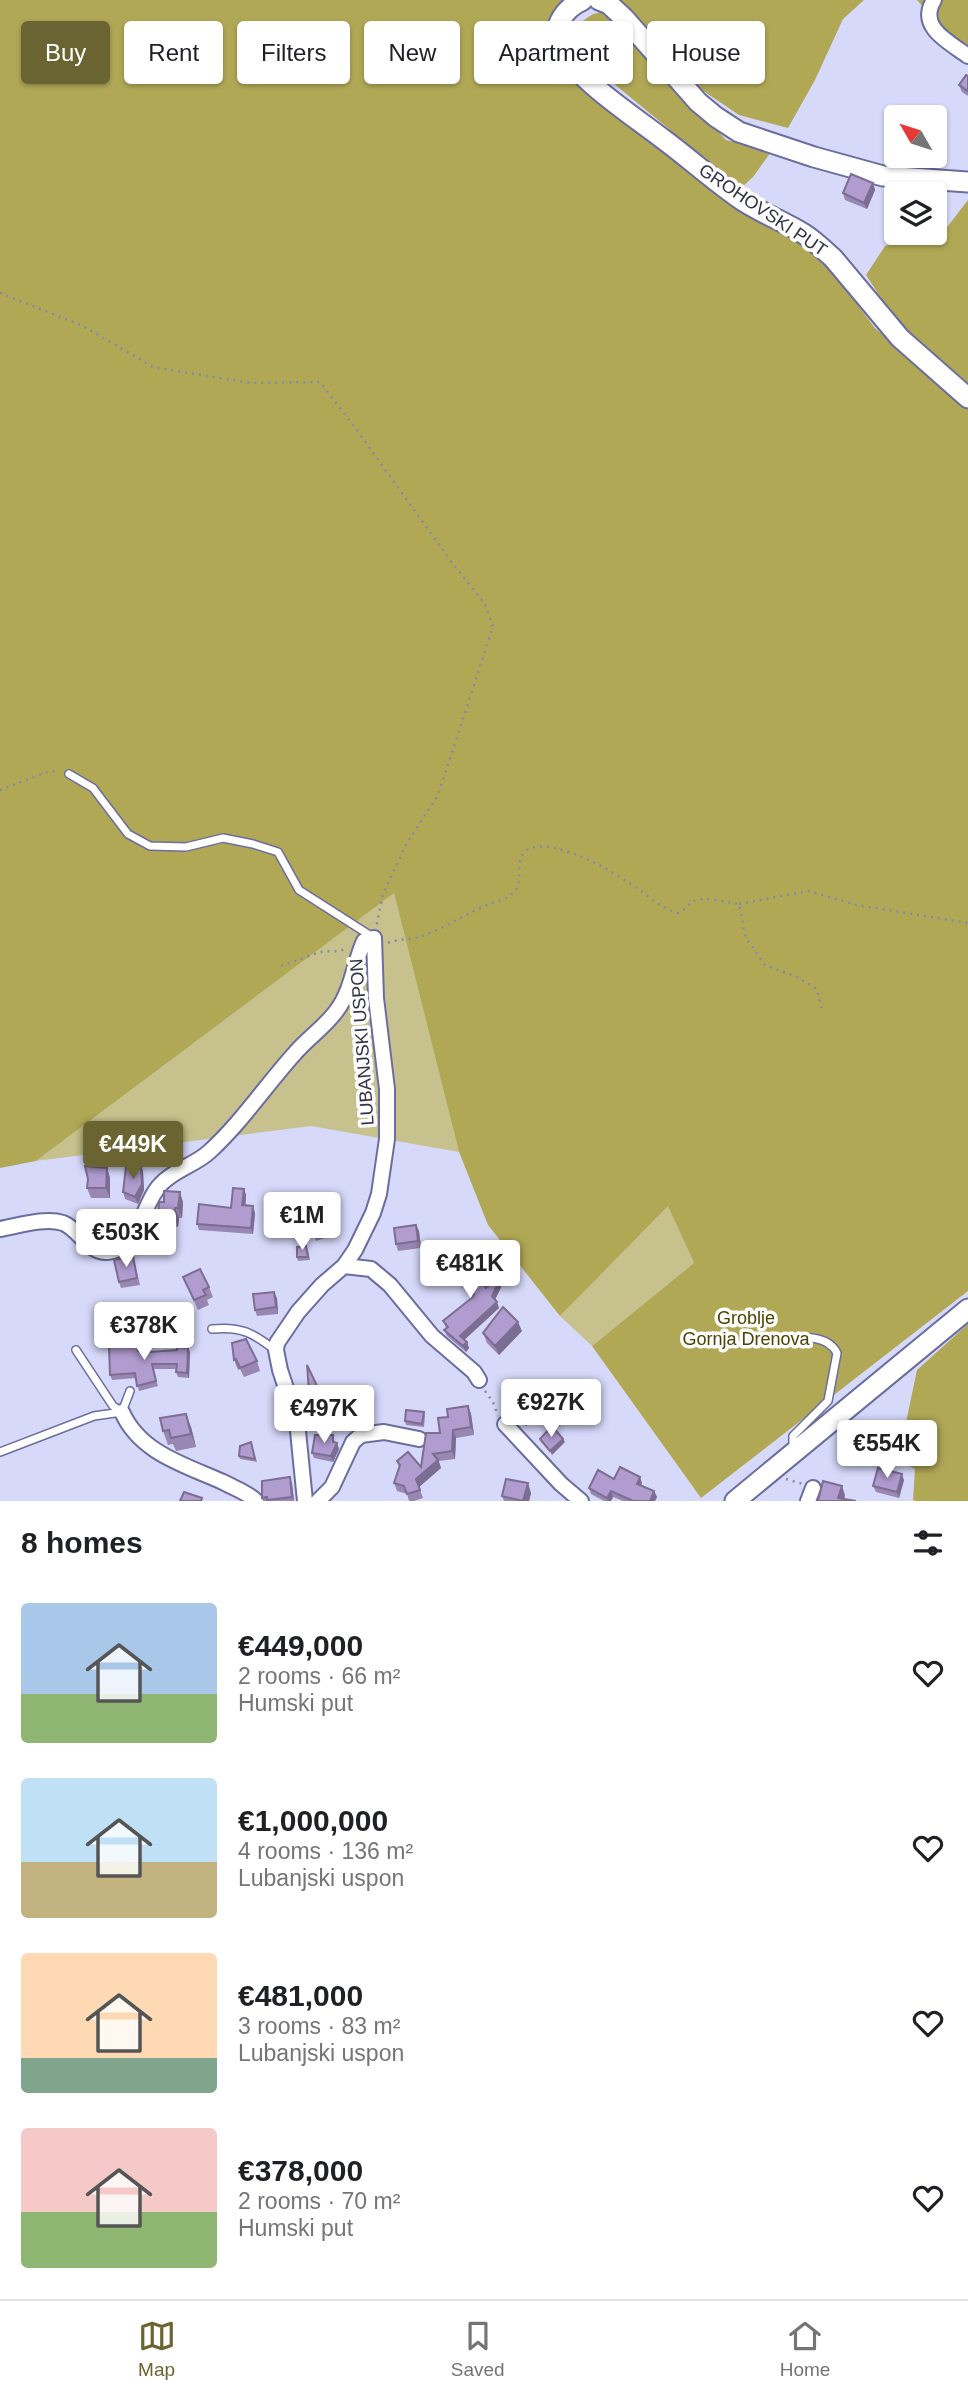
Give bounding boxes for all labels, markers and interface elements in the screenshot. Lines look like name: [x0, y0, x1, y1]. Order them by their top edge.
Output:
chip: Buy: [21, 21, 110, 84]
chip: Rent: [124, 21, 223, 84]
chip: Filters: [237, 21, 350, 84]
chip: New: [364, 21, 460, 84]
chip: Apartment: [474, 21, 633, 84]
chip: House: [647, 21, 765, 84]
north arrow: [884, 105, 947, 168]
map controls: [884, 105, 947, 245]
street label: GROHOVSKI PUT: [695, 160, 831, 260]
button: layers: [884, 182, 947, 245]
street label: LUBANJSKI USPON: [346, 958, 378, 1126]
pin: €449K: [84, 1122, 182, 1181]
text: €449K: [99, 1131, 167, 1157]
pin: €1M: [268, 1192, 336, 1252]
text: €1M: [280, 1202, 324, 1228]
pin: €503K: [77, 1210, 175, 1269]
text: €503K: [92, 1219, 160, 1245]
pin: €481K: [421, 1240, 519, 1300]
text: €481K: [436, 1250, 504, 1276]
pin: €378K: [95, 1302, 193, 1362]
park label: Groblje Gornja Drenova: [682, 1308, 811, 1349]
text: €378K: [110, 1312, 178, 1338]
pin: €927K: [502, 1380, 600, 1439]
pin: €497K: [275, 1386, 373, 1445]
text: €927K: [517, 1389, 585, 1415]
text: €497K: [290, 1395, 358, 1421]
pin: €554K: [838, 1420, 936, 1480]
text: €554K: [853, 1430, 921, 1456]
icon: filters: [909, 1524, 947, 1562]
text: 8 homes: [21, 1526, 143, 1559]
text: €449,000: [238, 1629, 363, 1662]
icon: home: [77, 1631, 161, 1715]
icon: heart: [909, 1654, 947, 1692]
text: 2 rooms · 66 m²: [238, 1663, 400, 1689]
text: Humski put: [238, 1690, 353, 1716]
text: €1,000,000: [238, 1804, 388, 1837]
icon: home: [77, 1806, 161, 1890]
icon: heart: [909, 1829, 947, 1867]
text: 4 rooms · 136 m²: [238, 1838, 413, 1864]
text: Lubanjski uspon: [238, 1865, 404, 1891]
text: €481,000: [238, 1979, 363, 2012]
icon: home: [77, 1981, 161, 2065]
icon: heart: [909, 2004, 947, 2042]
text: 3 rooms · 83 m²: [238, 2013, 400, 2039]
text: Lubanjski uspon: [238, 2040, 404, 2066]
text: €378,000: [238, 2154, 363, 2187]
icon: home: [77, 2156, 161, 2240]
icon: heart: [909, 2179, 947, 2217]
text: 2 rooms · 70 m²: [238, 2188, 400, 2214]
text: Humski put: [238, 2215, 353, 2241]
tab: Map: [138, 2317, 176, 2381]
tab: Saved: [451, 2317, 505, 2381]
tab: Home: [780, 2317, 830, 2381]

